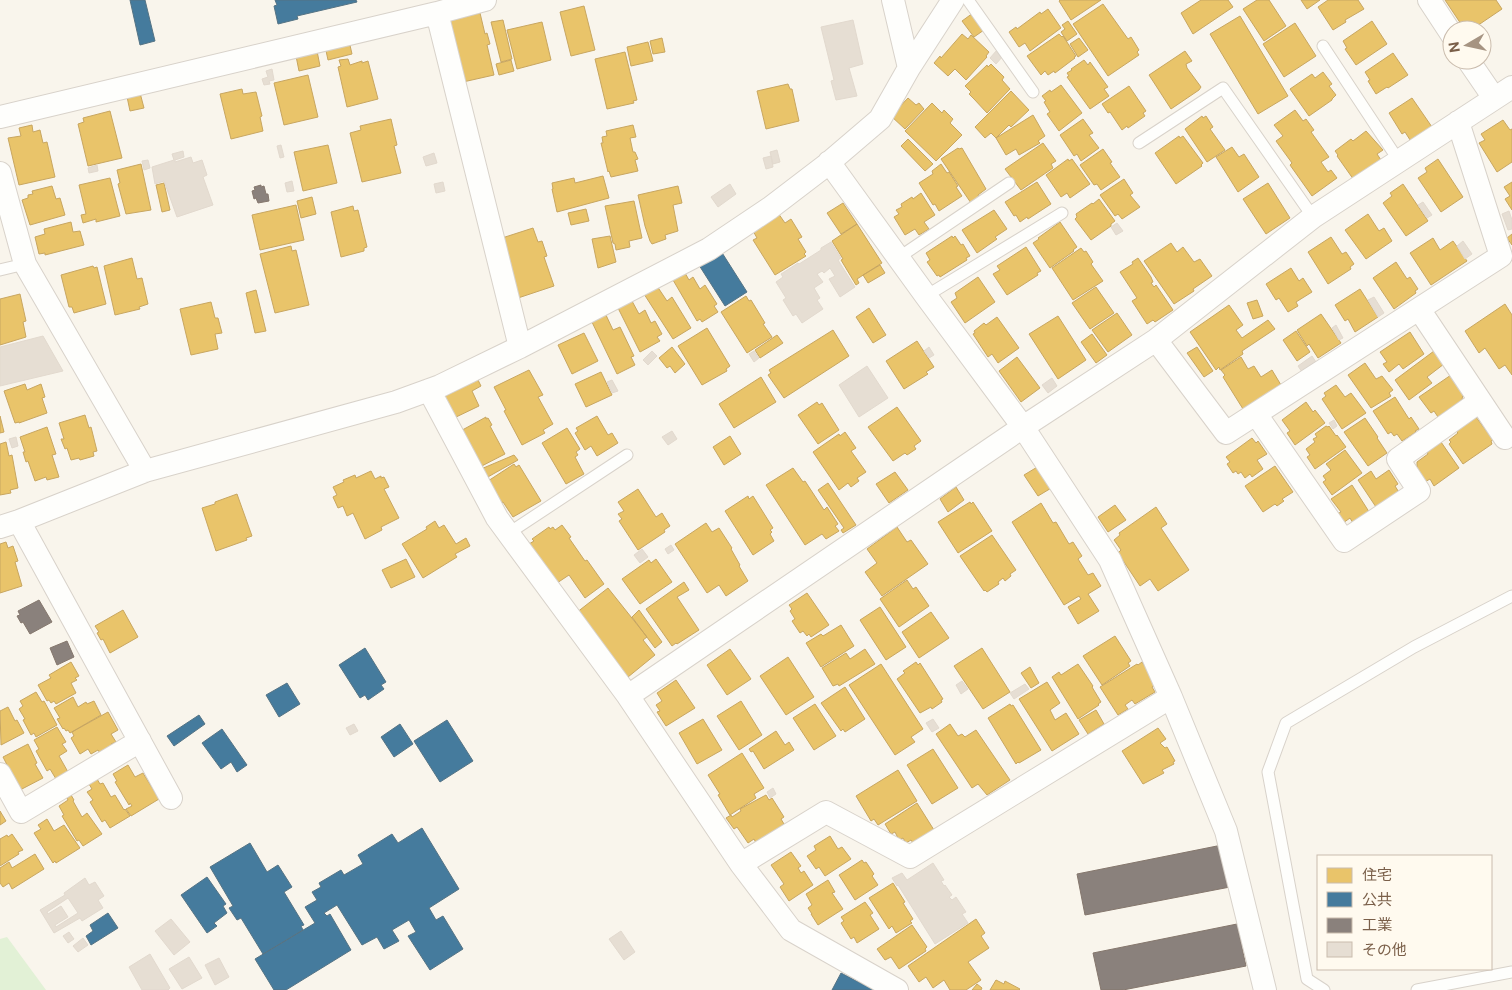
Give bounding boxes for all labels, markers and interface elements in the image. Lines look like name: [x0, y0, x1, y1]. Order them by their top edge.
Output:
north arrow: [1442, 20, 1492, 70]
text: N: [1445, 40, 1463, 54]
legend: [1317, 855, 1492, 970]
text: 住宅: [1362, 866, 1392, 883]
text: 公共: [1362, 891, 1392, 908]
text: 工業: [1362, 916, 1392, 933]
text: その他: [1362, 941, 1407, 958]

